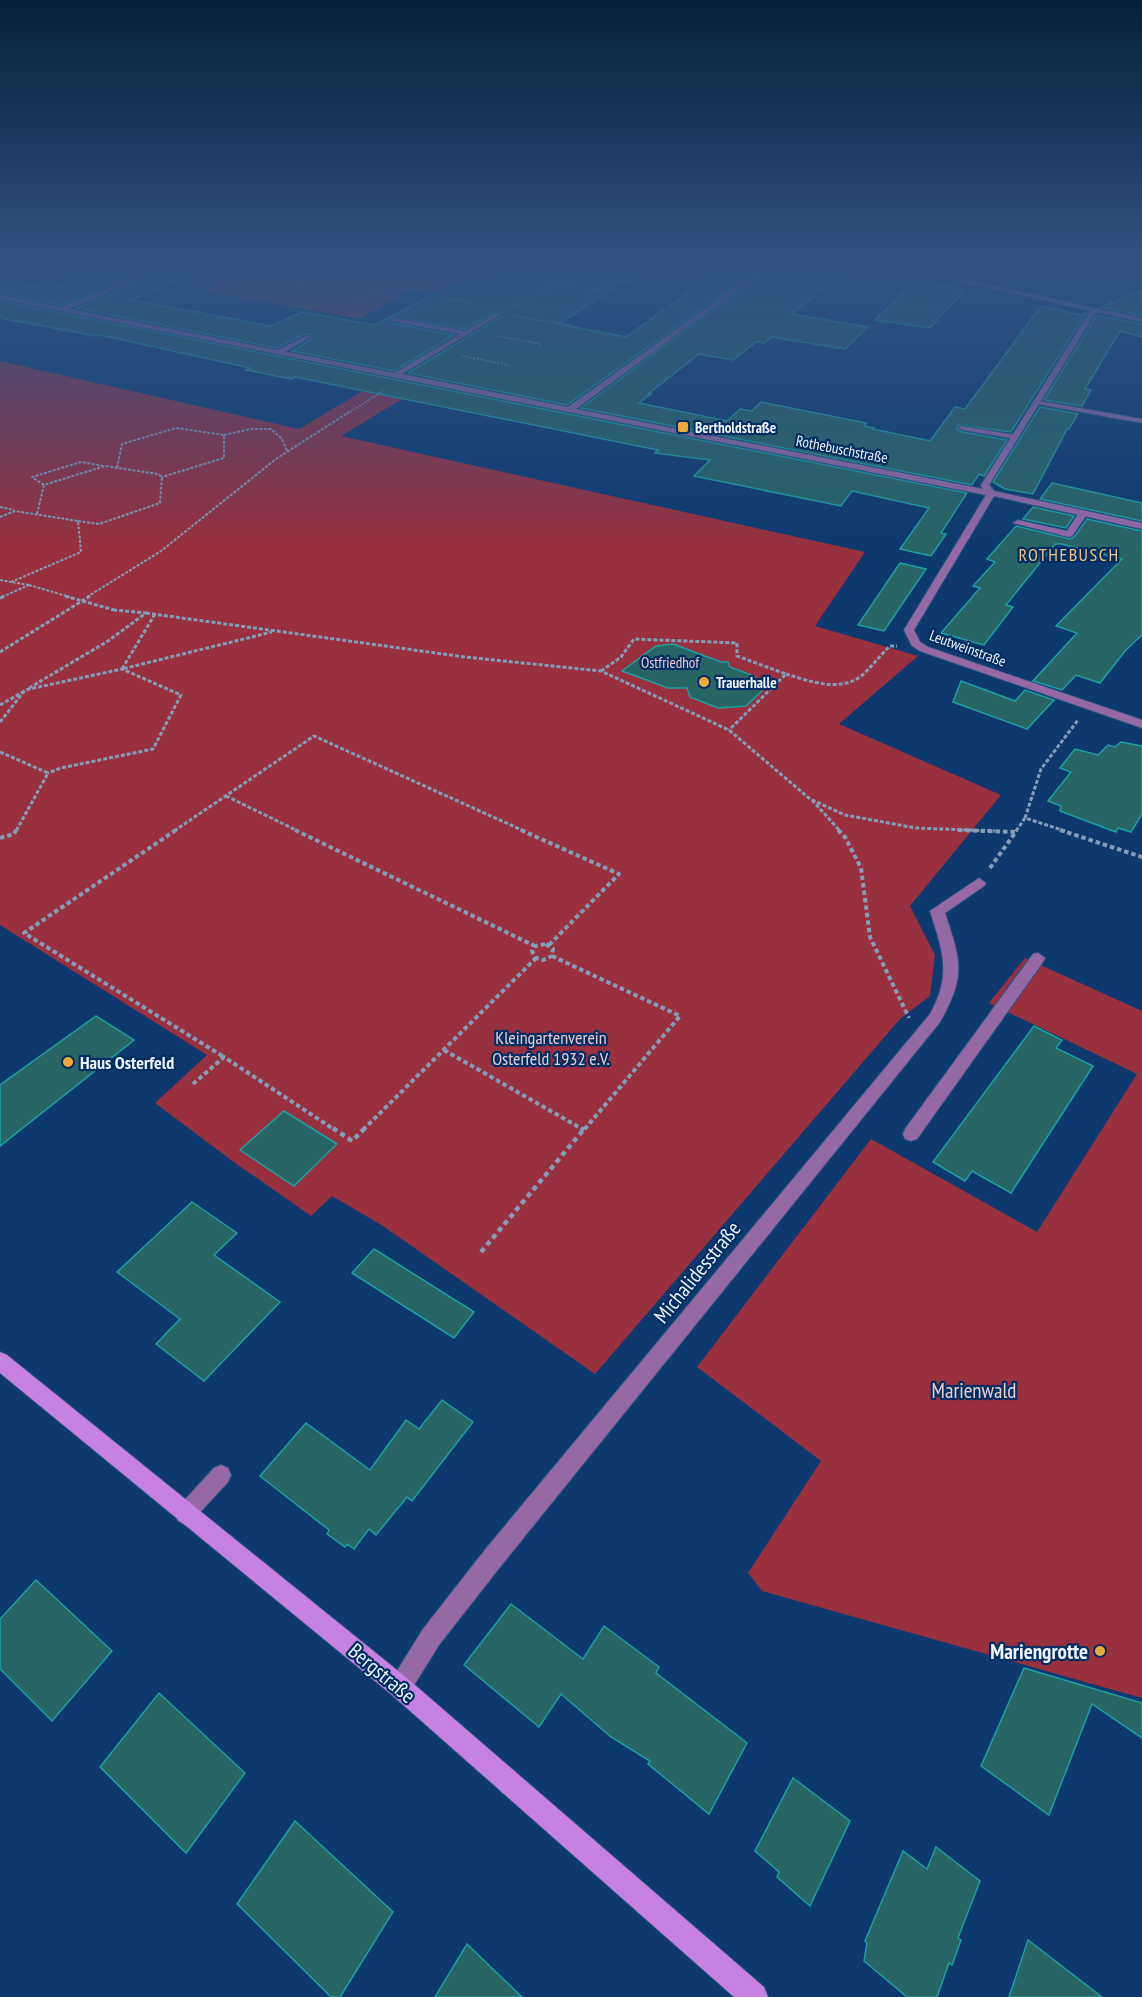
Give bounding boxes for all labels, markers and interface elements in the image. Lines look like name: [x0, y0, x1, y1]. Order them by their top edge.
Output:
place label: Bertholdstraße: [695, 418, 776, 437]
marker: Bertholdstraße: [676, 420, 690, 434]
street label: Rothebuschstraße: [795, 431, 889, 467]
district label: ROTHEBUSCH: [1018, 543, 1120, 566]
street label: Leutweinstraße: [927, 625, 1009, 671]
park label: Ostfriedhof: [641, 653, 700, 672]
place label: Trauerhalle: [716, 673, 777, 692]
marker: Trauerhalle: [697, 675, 711, 689]
park label: Kleingartenverein Osterfeld 1932 e.V.: [492, 1026, 610, 1070]
place label: Haus Osterfeld: [80, 1051, 174, 1074]
marker: Haus Osterfeld: [61, 1055, 75, 1069]
street label: Michalidesstraße: [648, 1216, 746, 1328]
park label: Marienwald: [932, 1377, 1016, 1404]
street label: Bergstraße: [343, 1637, 421, 1709]
place label: Mariengrotte: [990, 1638, 1088, 1665]
marker: Mariengrotte: [1093, 1644, 1107, 1658]

